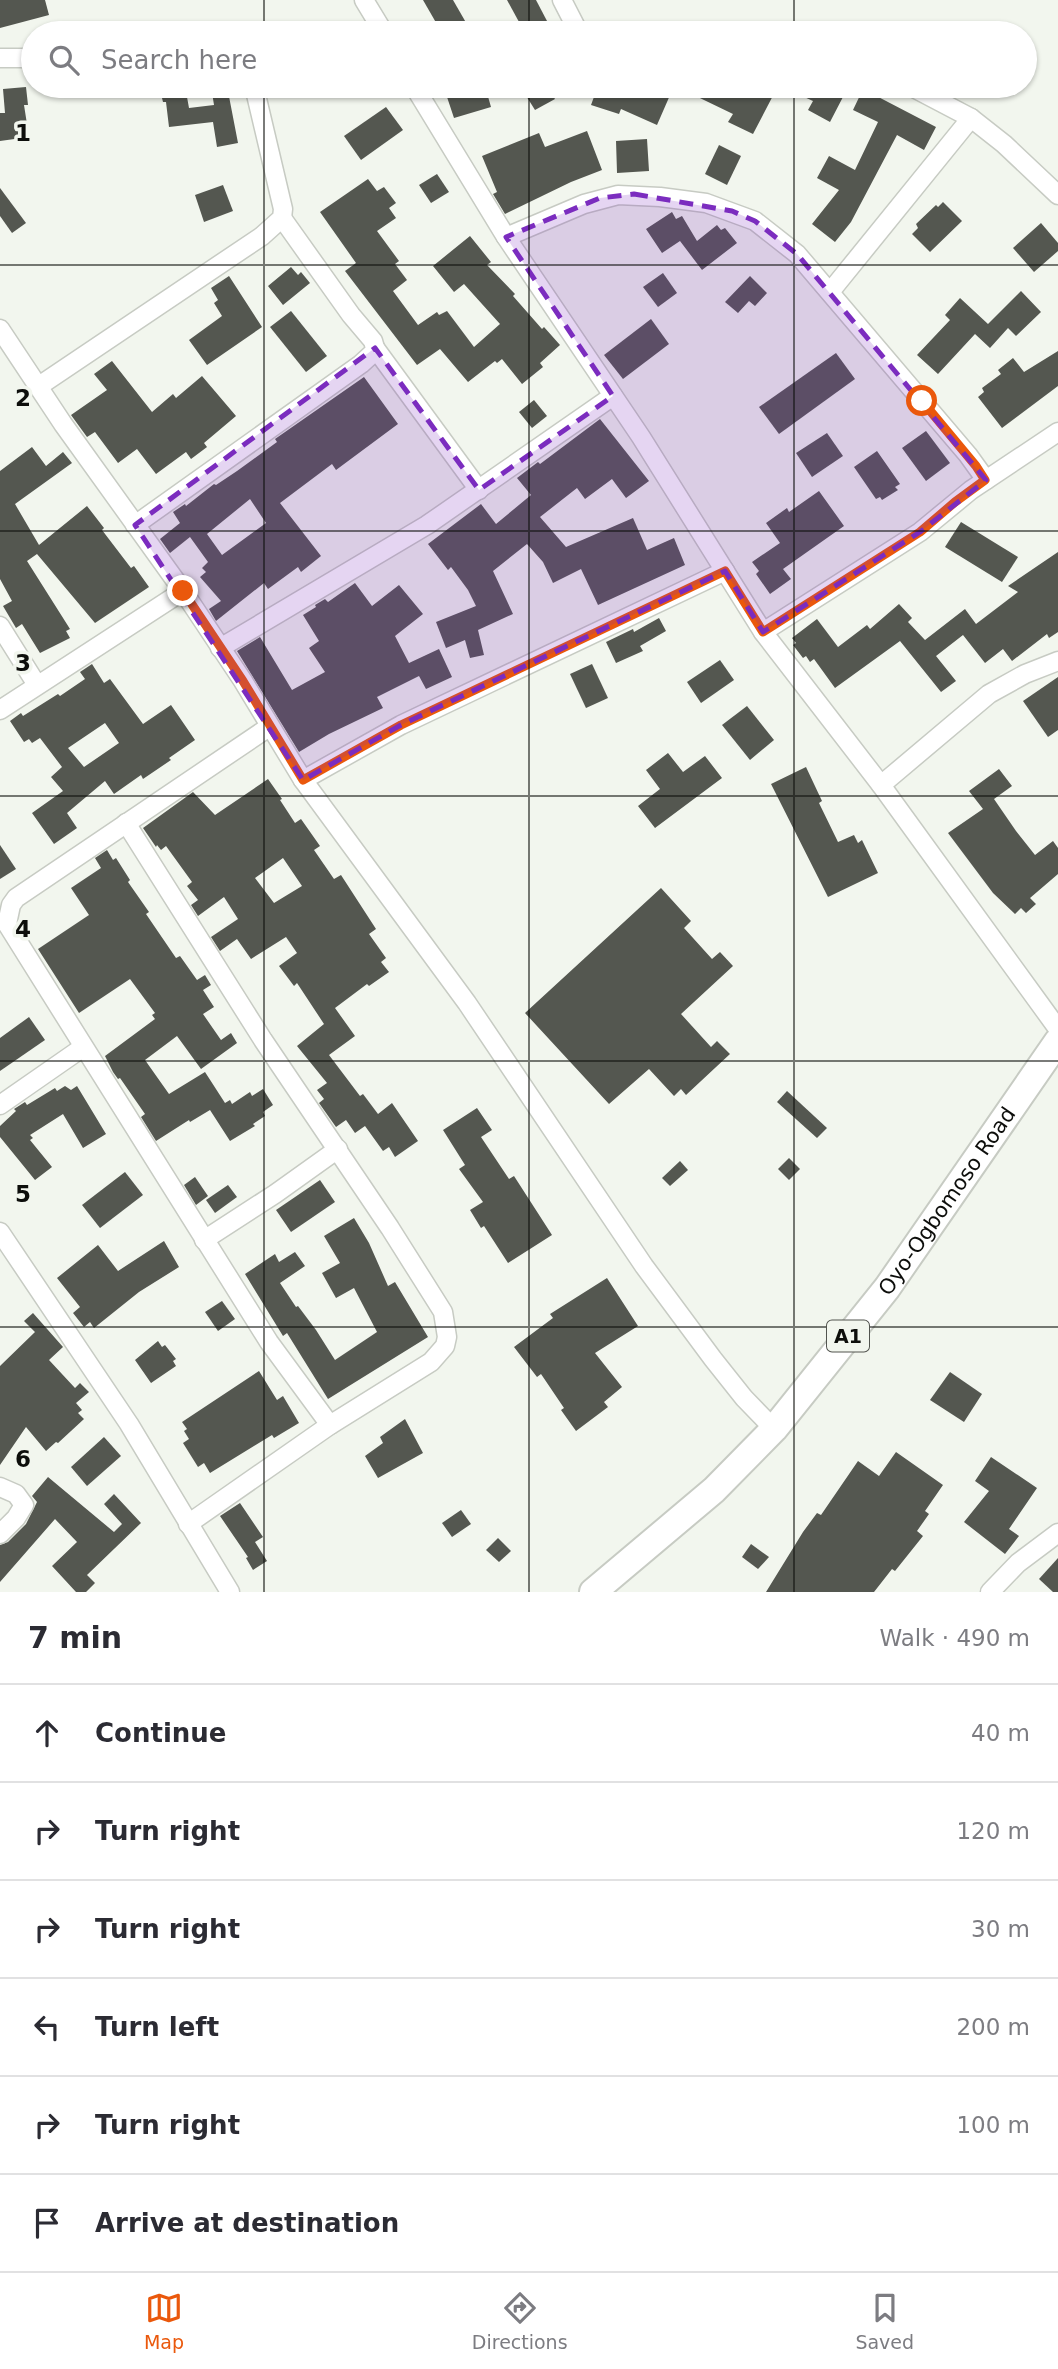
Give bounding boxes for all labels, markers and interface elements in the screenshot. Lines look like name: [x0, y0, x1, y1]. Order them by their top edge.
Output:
search box: [21, 21, 1037, 98]
icon: search: [45, 41, 83, 79]
text: Search here: [101, 45, 257, 75]
text: 1: [15, 120, 31, 146]
text: 2: [15, 385, 31, 411]
route start: [906, 385, 937, 416]
route end: [167, 575, 198, 606]
text: 3: [15, 650, 31, 676]
text: 4: [15, 916, 31, 942]
street label: Oyo-Ogbomoso Road: [874, 1103, 1020, 1300]
text: 5: [15, 1181, 31, 1207]
road number: A1: [827, 1320, 869, 1352]
text: 6: [15, 1446, 31, 1472]
text: 7 min: [28, 1620, 122, 1655]
text: Walk · 490 m: [879, 1625, 1030, 1651]
icon: ahead: [28, 1714, 66, 1752]
text: Continue: [95, 1718, 226, 1748]
text: 40 m: [971, 1720, 1030, 1746]
icon: right: [28, 1812, 66, 1850]
text: Turn right: [95, 1816, 240, 1846]
text: 120 m: [956, 1818, 1030, 1844]
icon: right: [28, 1910, 66, 1948]
text: Turn right: [95, 1914, 240, 1944]
text: 30 m: [971, 1916, 1030, 1942]
icon: left: [28, 2008, 66, 2046]
text: Turn left: [95, 2012, 219, 2042]
text: 200 m: [956, 2014, 1030, 2040]
icon: right: [28, 2106, 66, 2144]
text: Turn right: [95, 2110, 240, 2140]
text: 100 m: [956, 2112, 1030, 2138]
icon: arrive: [28, 2204, 66, 2242]
text: Arrive at destination: [95, 2208, 399, 2238]
tab: Map: [144, 2289, 184, 2353]
tab: Directions: [472, 2289, 568, 2353]
tab: Saved: [855, 2289, 914, 2353]

